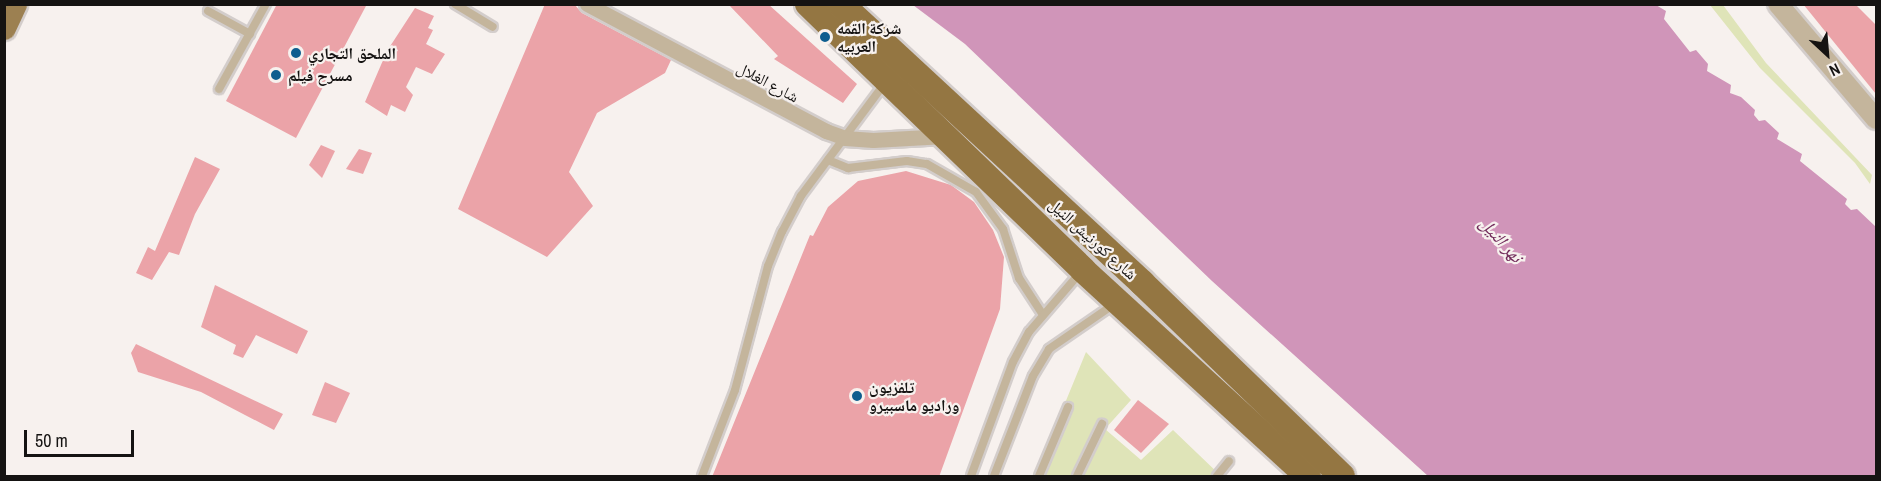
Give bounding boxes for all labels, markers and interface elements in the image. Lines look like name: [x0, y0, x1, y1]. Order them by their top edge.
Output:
place label: شركة القمه العربيه: [837, 18, 901, 56]
north arrow: [1797, 24, 1857, 84]
marker: شركة القمه العربيه: [818, 30, 832, 44]
place label: الملحق التجاري: [308, 43, 396, 63]
marker: الملحق التجاري: [289, 46, 303, 60]
street label: شارع الغلال: [734, 58, 802, 106]
text: N: [1826, 58, 1844, 82]
place label: مسرح فيلم: [288, 65, 353, 85]
marker: مسرح فيلم: [269, 68, 283, 82]
street label: شارع كورنيش النيل: [1045, 195, 1141, 283]
water label: نهر النيل: [1475, 213, 1527, 267]
place label: تلفزيون وراديو ماسبيرو: [869, 377, 960, 415]
marker: تلفزيون وراديو ماسبيرو: [850, 389, 864, 403]
scale bar: [27, 418, 136, 456]
text: 50 m: [35, 428, 68, 453]

